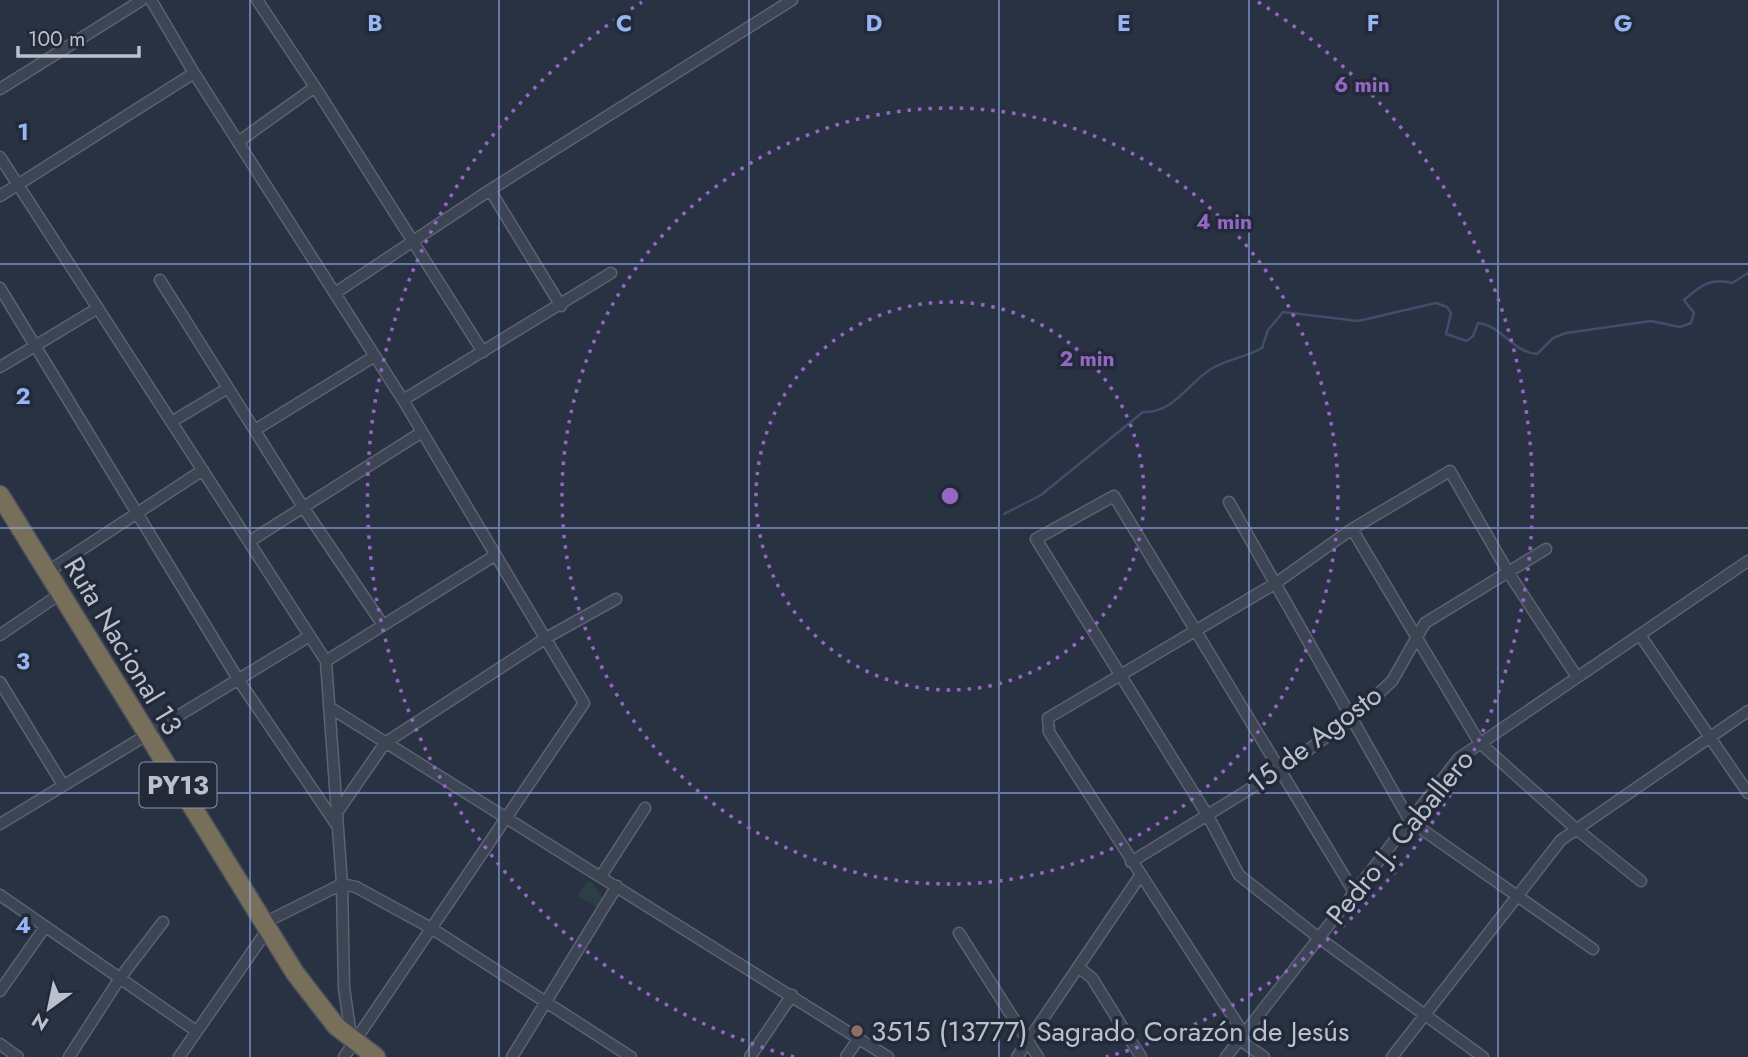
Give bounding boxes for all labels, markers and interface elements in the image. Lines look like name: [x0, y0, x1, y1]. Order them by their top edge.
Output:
text: B: [367, 6, 383, 40]
text: C: [616, 6, 632, 40]
text: D: [866, 6, 883, 40]
text: E: [1117, 6, 1131, 40]
text: F: [1367, 6, 1379, 40]
text: G: [1614, 6, 1632, 40]
scale bar: [18, 14, 138, 58]
text: 100 m: [28, 24, 85, 54]
text: 6 min: [1334, 70, 1390, 100]
text: 1: [17, 115, 29, 149]
text: 4 min: [1196, 207, 1252, 237]
text: 2 min: [1059, 344, 1115, 374]
text: 2: [15, 379, 31, 413]
centre of rings: [938, 484, 962, 508]
street label: Ruta Nacional 13: [54, 549, 192, 743]
text: 3: [16, 644, 30, 678]
street label: 15 de Agosto: [1239, 675, 1391, 803]
street label: Pedro J. Caballero: [1316, 741, 1484, 933]
road number: PY13: [140, 762, 216, 807]
text: 4: [15, 908, 31, 942]
north arrow: [14, 973, 84, 1043]
text: N: [26, 1006, 54, 1037]
place label: 3515 (13777) Sagrado Corazón de Jesús: [871, 1011, 1349, 1052]
marker: 3515 (13777) Sagrado Corazón de Jesús: [849, 1023, 865, 1039]

